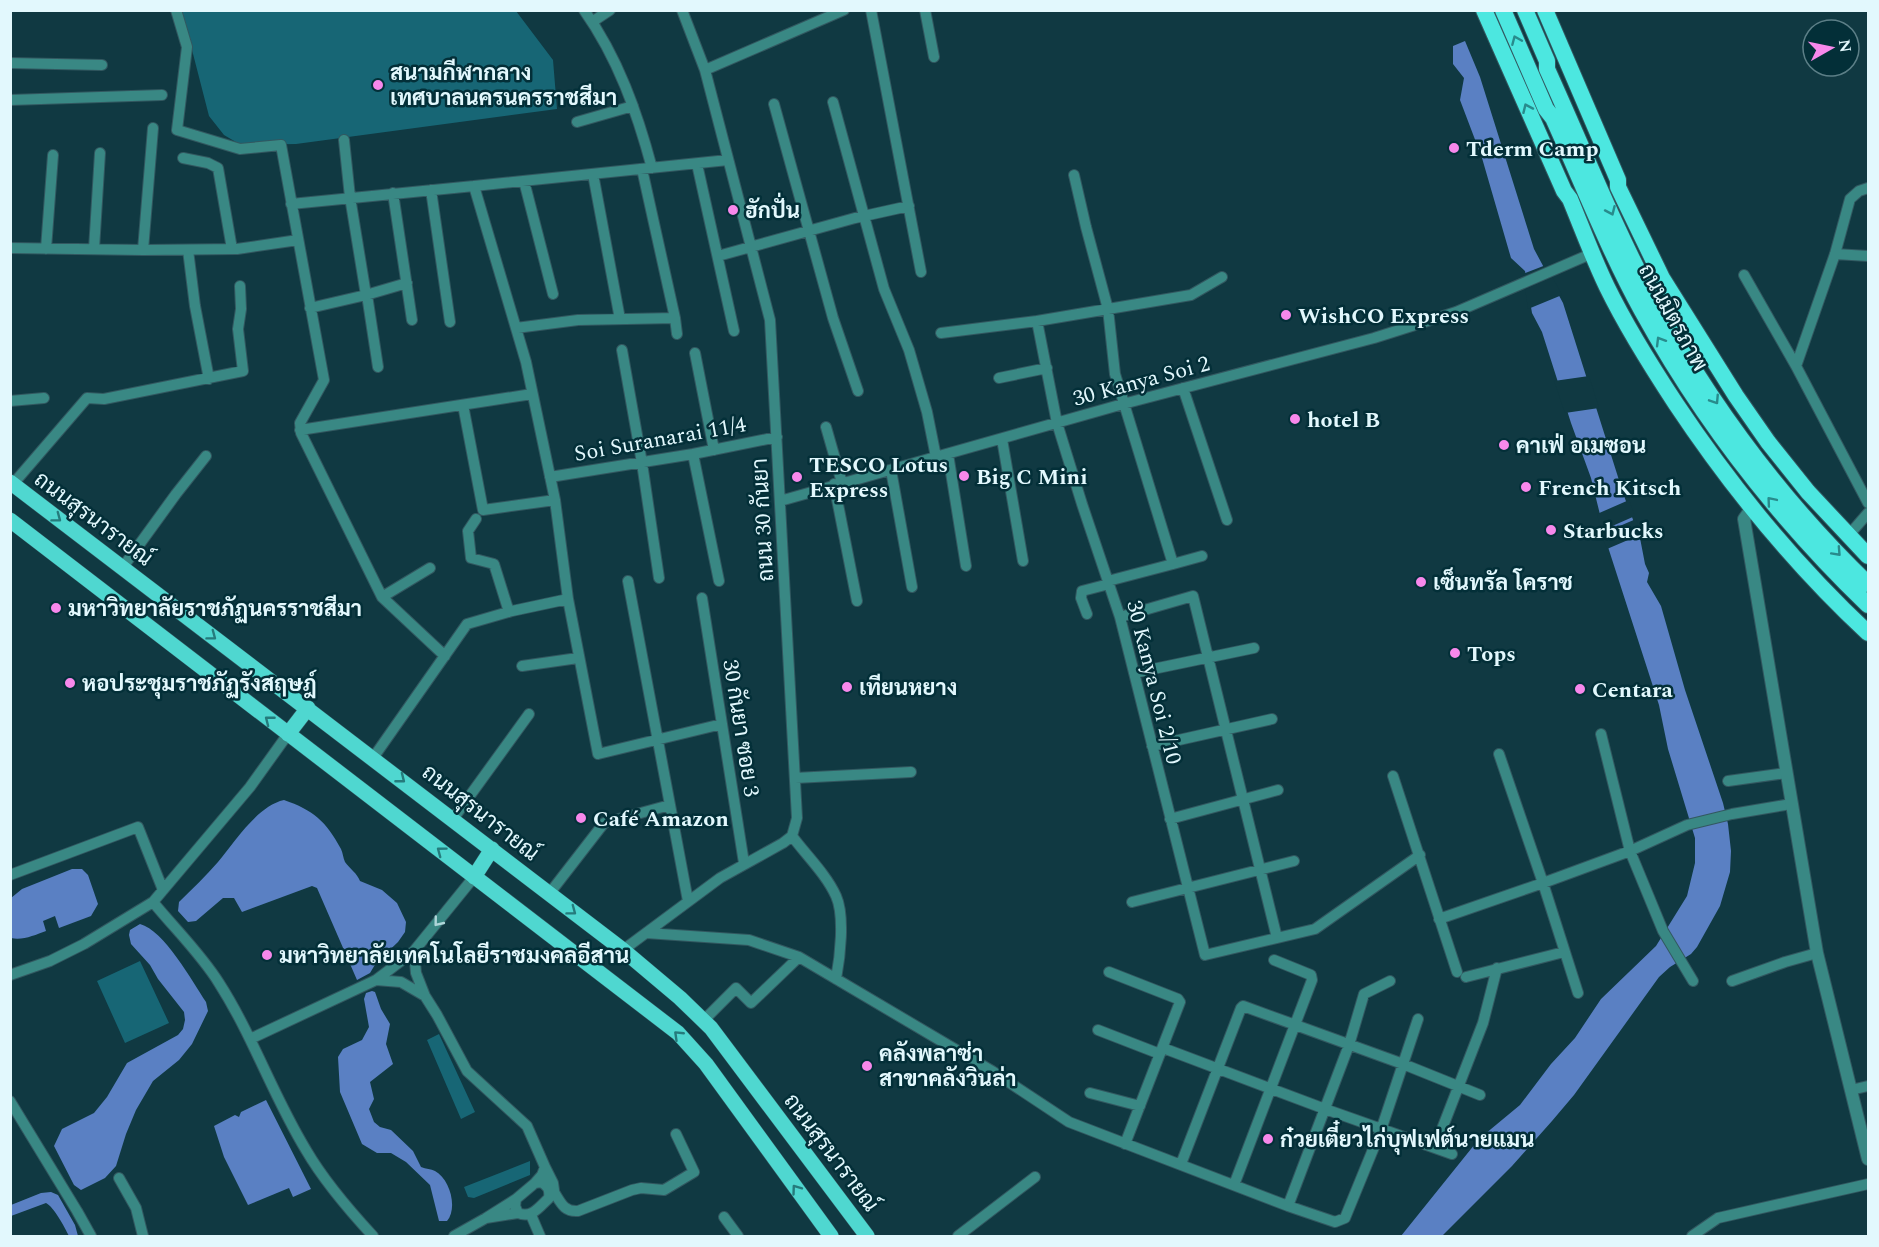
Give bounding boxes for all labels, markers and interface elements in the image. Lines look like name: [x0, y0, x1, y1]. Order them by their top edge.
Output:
north arrow: [1801, 18, 1861, 78]
one-way arrow: [1512, 36, 1524, 47]
text: N: [1832, 37, 1858, 54]
place label: สนามกีฬากลาง เทศบาลนครนครราชสีมา: [390, 57, 617, 115]
marker: สนามกีฬากลาง เทศบาลนครนครราชสีมา: [371, 78, 385, 92]
one-way arrow: [1522, 104, 1534, 115]
place label: Tderm Camp: [1466, 133, 1598, 166]
marker: Tderm Camp: [1447, 141, 1461, 155]
place label: ฮักปั่น: [745, 192, 800, 228]
marker: ฮักปั่น: [726, 203, 740, 217]
one-way arrow: [1603, 205, 1615, 216]
street label: ถนนมิตรภาพ: [1630, 258, 1716, 377]
place label: WishCO Express: [1298, 300, 1469, 333]
marker: WishCO Express: [1279, 308, 1293, 322]
one-way arrow: [1655, 337, 1667, 347]
street label: 30 Kanya Soi 2: [1069, 347, 1213, 416]
one-way arrow: [1707, 394, 1719, 404]
place label: hotel B: [1307, 404, 1380, 437]
street label: Soi Suranarai 11/4: [572, 408, 749, 471]
marker: hotel B: [1288, 412, 1302, 426]
place label: คาเฟ่ อเมซอน: [1516, 430, 1646, 463]
marker: คาเฟ่ อเมซอน: [1497, 438, 1511, 452]
place label: TESCO Lotus Express: [809, 449, 948, 507]
street label: ถนน 30 กันยา: [744, 457, 783, 583]
place label: Big C Mini: [976, 461, 1088, 494]
street label: ถนนสุรนารายณ์: [27, 464, 159, 575]
marker: Big C Mini: [957, 469, 971, 483]
marker: TESCO Lotus Express: [790, 470, 804, 484]
place label: French Kitsch: [1538, 472, 1682, 505]
marker: French Kitsch: [1519, 480, 1533, 494]
one-way arrow: [1768, 497, 1779, 508]
one-way arrow: [50, 510, 61, 521]
place label: Starbucks: [1563, 515, 1664, 548]
marker: Starbucks: [1544, 523, 1558, 537]
one-way arrow: [1830, 545, 1841, 555]
place label: เซ็นทรัล โคราช: [1433, 567, 1573, 600]
marker: เซ็นทรัล โคราช: [1414, 575, 1428, 589]
place label: มหาวิทยาลัยราชภัฏนครราชสีมา: [68, 593, 362, 626]
street label: 30 Kanya Soi 2/10: [1117, 597, 1190, 768]
marker: มหาวิทยาลัยราชภัฏนครราชสีมา: [49, 601, 63, 615]
one-way arrow: [206, 628, 217, 639]
place label: Tops: [1467, 638, 1516, 671]
marker: Tops: [1448, 646, 1462, 660]
street label: 30 กันยา ซอย 3: [713, 657, 768, 799]
place label: หอประชุมราชภัฏรังสฤษฎ์: [82, 668, 317, 701]
place label: เทียนหยาง: [859, 672, 957, 705]
place label: Centara: [1592, 674, 1673, 707]
marker: หอประชุมราชภัฏรังสฤษฎ์: [63, 676, 77, 690]
marker: เทียนหยาง: [840, 680, 854, 694]
marker: Centara: [1573, 682, 1587, 696]
one-way arrow: [265, 716, 276, 727]
street label: ถนนสุรนารายณ์: [414, 757, 546, 870]
one-way arrow: [394, 772, 405, 783]
place label: Café Amazon: [593, 803, 729, 836]
marker: Café Amazon: [574, 811, 588, 825]
one-way arrow: [436, 847, 447, 858]
one-way arrow: [565, 904, 576, 915]
one-way arrow: [434, 915, 445, 926]
place label: มหาวิทยาลัยเทคโนโลยีราชมงคลอีสาน: [279, 940, 629, 973]
marker: มหาวิทยาลัยเทคโนโลยีราชมงคลอีสาน: [260, 948, 274, 962]
one-way arrow: [674, 1031, 685, 1042]
place label: คลังพลาซ่า สาขาคลังวินล่า: [879, 1038, 1017, 1096]
marker: คลังพลาซ่า สาขาคลังวินล่า: [860, 1059, 874, 1073]
street label: ถนนสุรนารายณ์: [775, 1087, 886, 1219]
place label: ก๋วยเตี๋ยวไก่บุฟเฟต์นายแมน: [1280, 1120, 1534, 1157]
marker: ก๋วยเตี๋ยวไก่บุฟเฟต์นายแมน: [1261, 1132, 1275, 1146]
one-way arrow: [792, 1185, 803, 1196]

